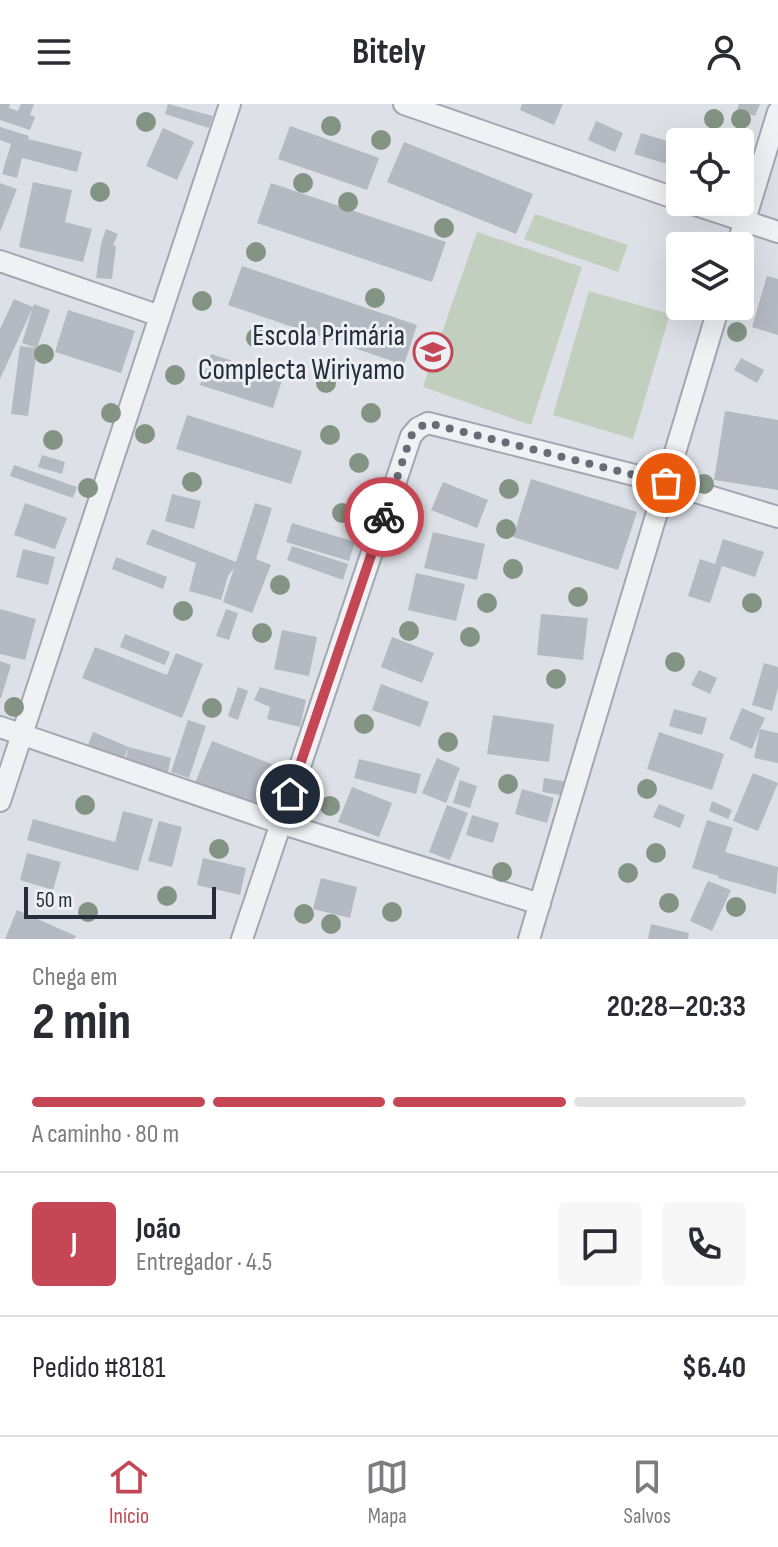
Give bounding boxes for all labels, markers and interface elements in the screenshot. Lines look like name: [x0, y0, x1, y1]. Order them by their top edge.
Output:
icon: menu: [32, 30, 76, 74]
icon: person: [702, 30, 746, 74]
text: Bitely: [352, 31, 426, 74]
map controls: [666, 128, 754, 320]
button: locate: [666, 128, 754, 216]
button: layers: [666, 232, 754, 320]
place label: Escola Primária Complecta Wiriyamo: [198, 318, 405, 388]
school or university icon: Escola Primária Complecta Wiriyamo: [412, 331, 454, 373]
pin: [632, 449, 700, 517]
icon: bag: [644, 461, 688, 505]
courier: [344, 477, 424, 557]
icon: bike: [362, 495, 406, 539]
pin: [256, 760, 324, 828]
icon: home: [268, 772, 312, 816]
scale bar: [24, 883, 216, 919]
text: 50 m: [36, 887, 72, 914]
text: Chega em: [32, 962, 118, 993]
text: 20:28–20:33: [607, 989, 746, 1025]
text: 2 min: [32, 991, 131, 1054]
text: A caminho · 80 m: [32, 1119, 179, 1150]
button: chat: [558, 1202, 642, 1286]
button: phone: [662, 1202, 746, 1286]
text: João: [136, 1211, 181, 1247]
text: J: [71, 1226, 77, 1262]
text: Entregador · 4.5: [136, 1247, 272, 1278]
text: Pedido #8181: [32, 1350, 165, 1386]
text: $6.40: [682, 1350, 746, 1386]
tab: Início: [107, 1455, 151, 1530]
tab: Mapa: [365, 1455, 409, 1530]
tab: Salvos: [624, 1455, 671, 1530]

